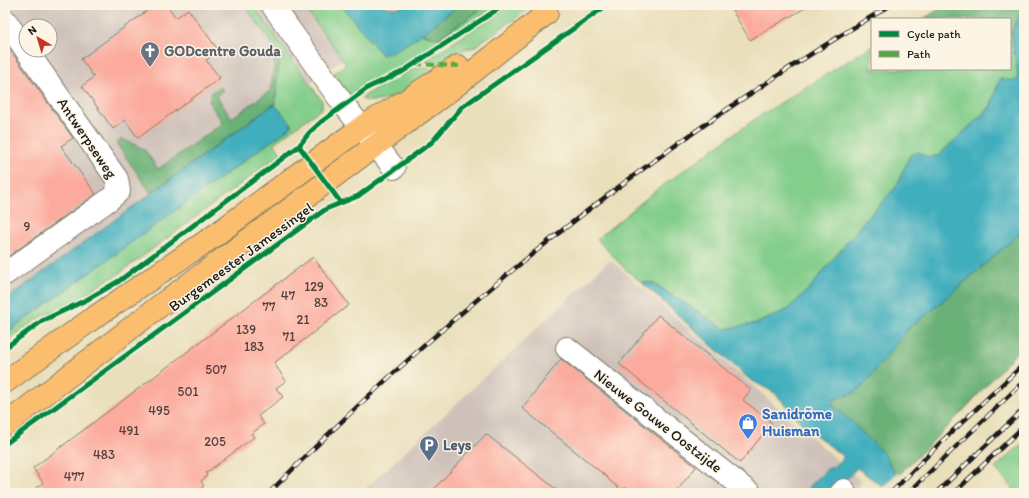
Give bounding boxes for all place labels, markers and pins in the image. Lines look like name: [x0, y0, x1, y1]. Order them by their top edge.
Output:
church icon: GODcentre Gouda: [139, 40, 161, 68]
place label: GODcentre Gouda: [164, 42, 281, 60]
place label: Sanidrõme Huisman: [762, 405, 832, 440]
shop icon: Sanidrõme Huisman: [737, 412, 759, 440]
parking icon: Leys: [418, 434, 440, 462]
place label: Leys: [443, 436, 472, 455]

